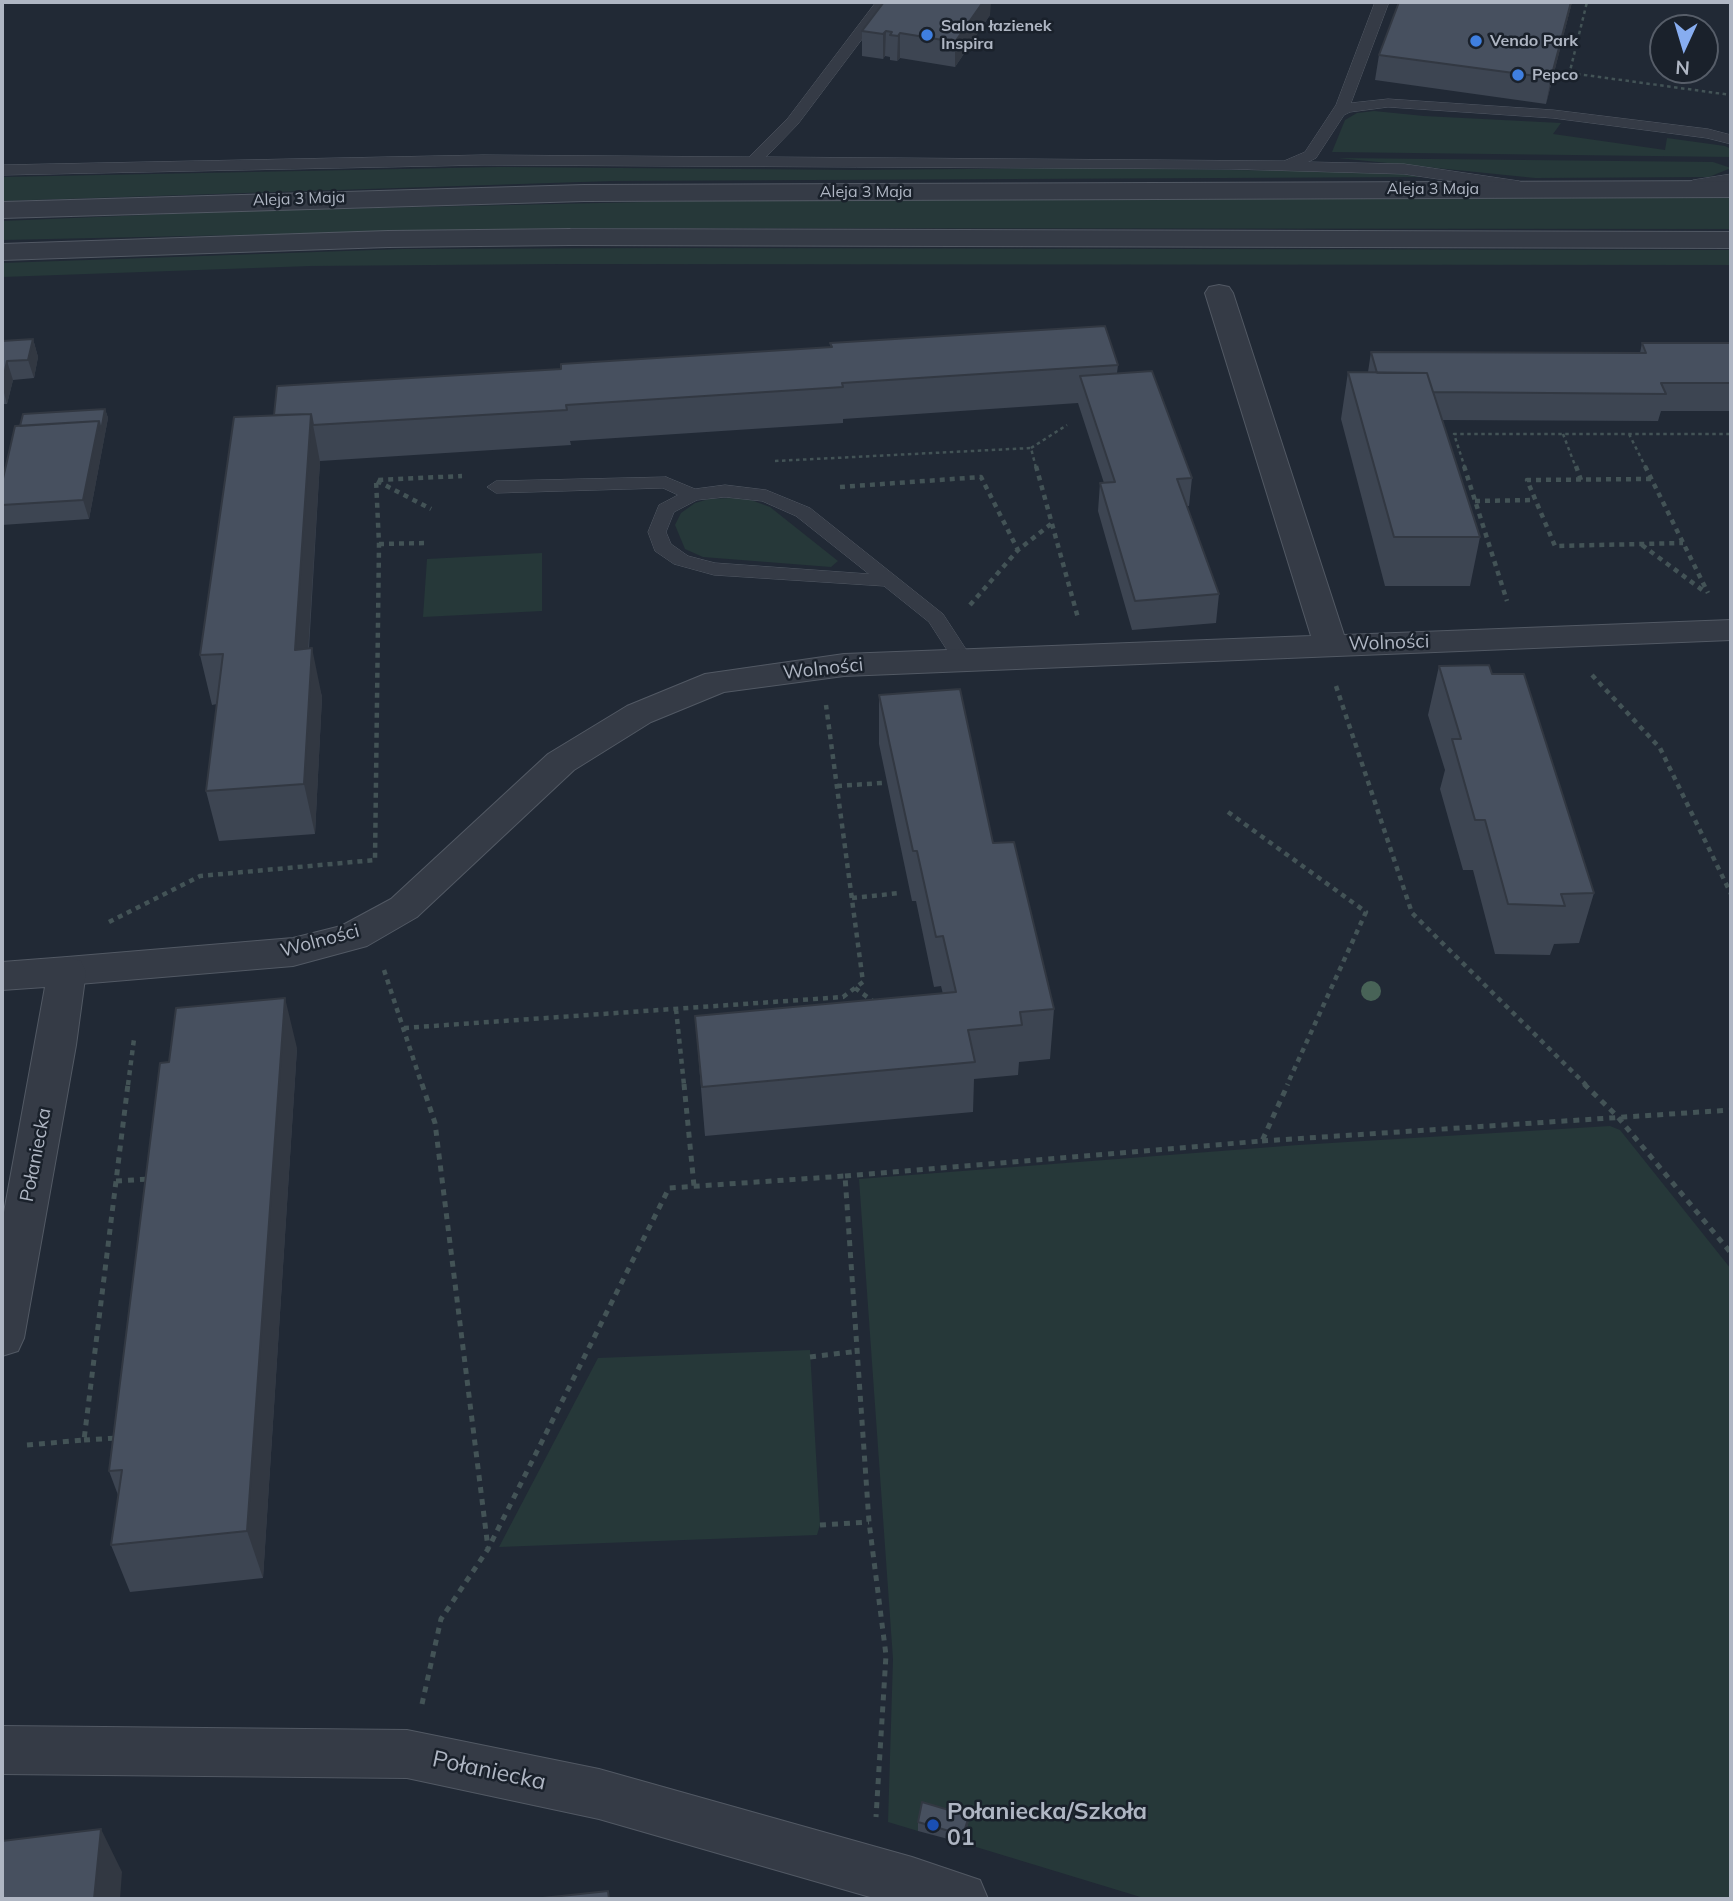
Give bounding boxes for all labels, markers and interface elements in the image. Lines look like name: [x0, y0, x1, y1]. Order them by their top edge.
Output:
north arrow: [1649, 14, 1719, 84]
place label: Salon łazienek Inspira: [941, 16, 1052, 54]
marker: Salon łazienek Inspira: [919, 27, 935, 43]
place label: Vendo Park: [1490, 31, 1578, 51]
marker: Vendo Park: [1468, 33, 1484, 49]
text: N: [1675, 55, 1691, 80]
place label: Pepco: [1532, 65, 1578, 85]
marker: Pepco: [1510, 67, 1526, 83]
street label: Aleja 3 Maja: [1387, 179, 1479, 199]
street label: Aleja 3 Maja: [820, 182, 912, 202]
street label: Aleja 3 Maja: [253, 188, 345, 210]
street label: Wolności: [1348, 630, 1430, 656]
street label: Wolności: [782, 653, 864, 685]
street label: Wolności: [278, 920, 362, 962]
street label: Połaniecka: [16, 1106, 56, 1204]
street label: Połaniecka: [430, 1746, 548, 1796]
place label: Połaniecka/Szkoła 01: [947, 1798, 1147, 1852]
marker: Połaniecka/Szkoła 01: [925, 1817, 941, 1833]

